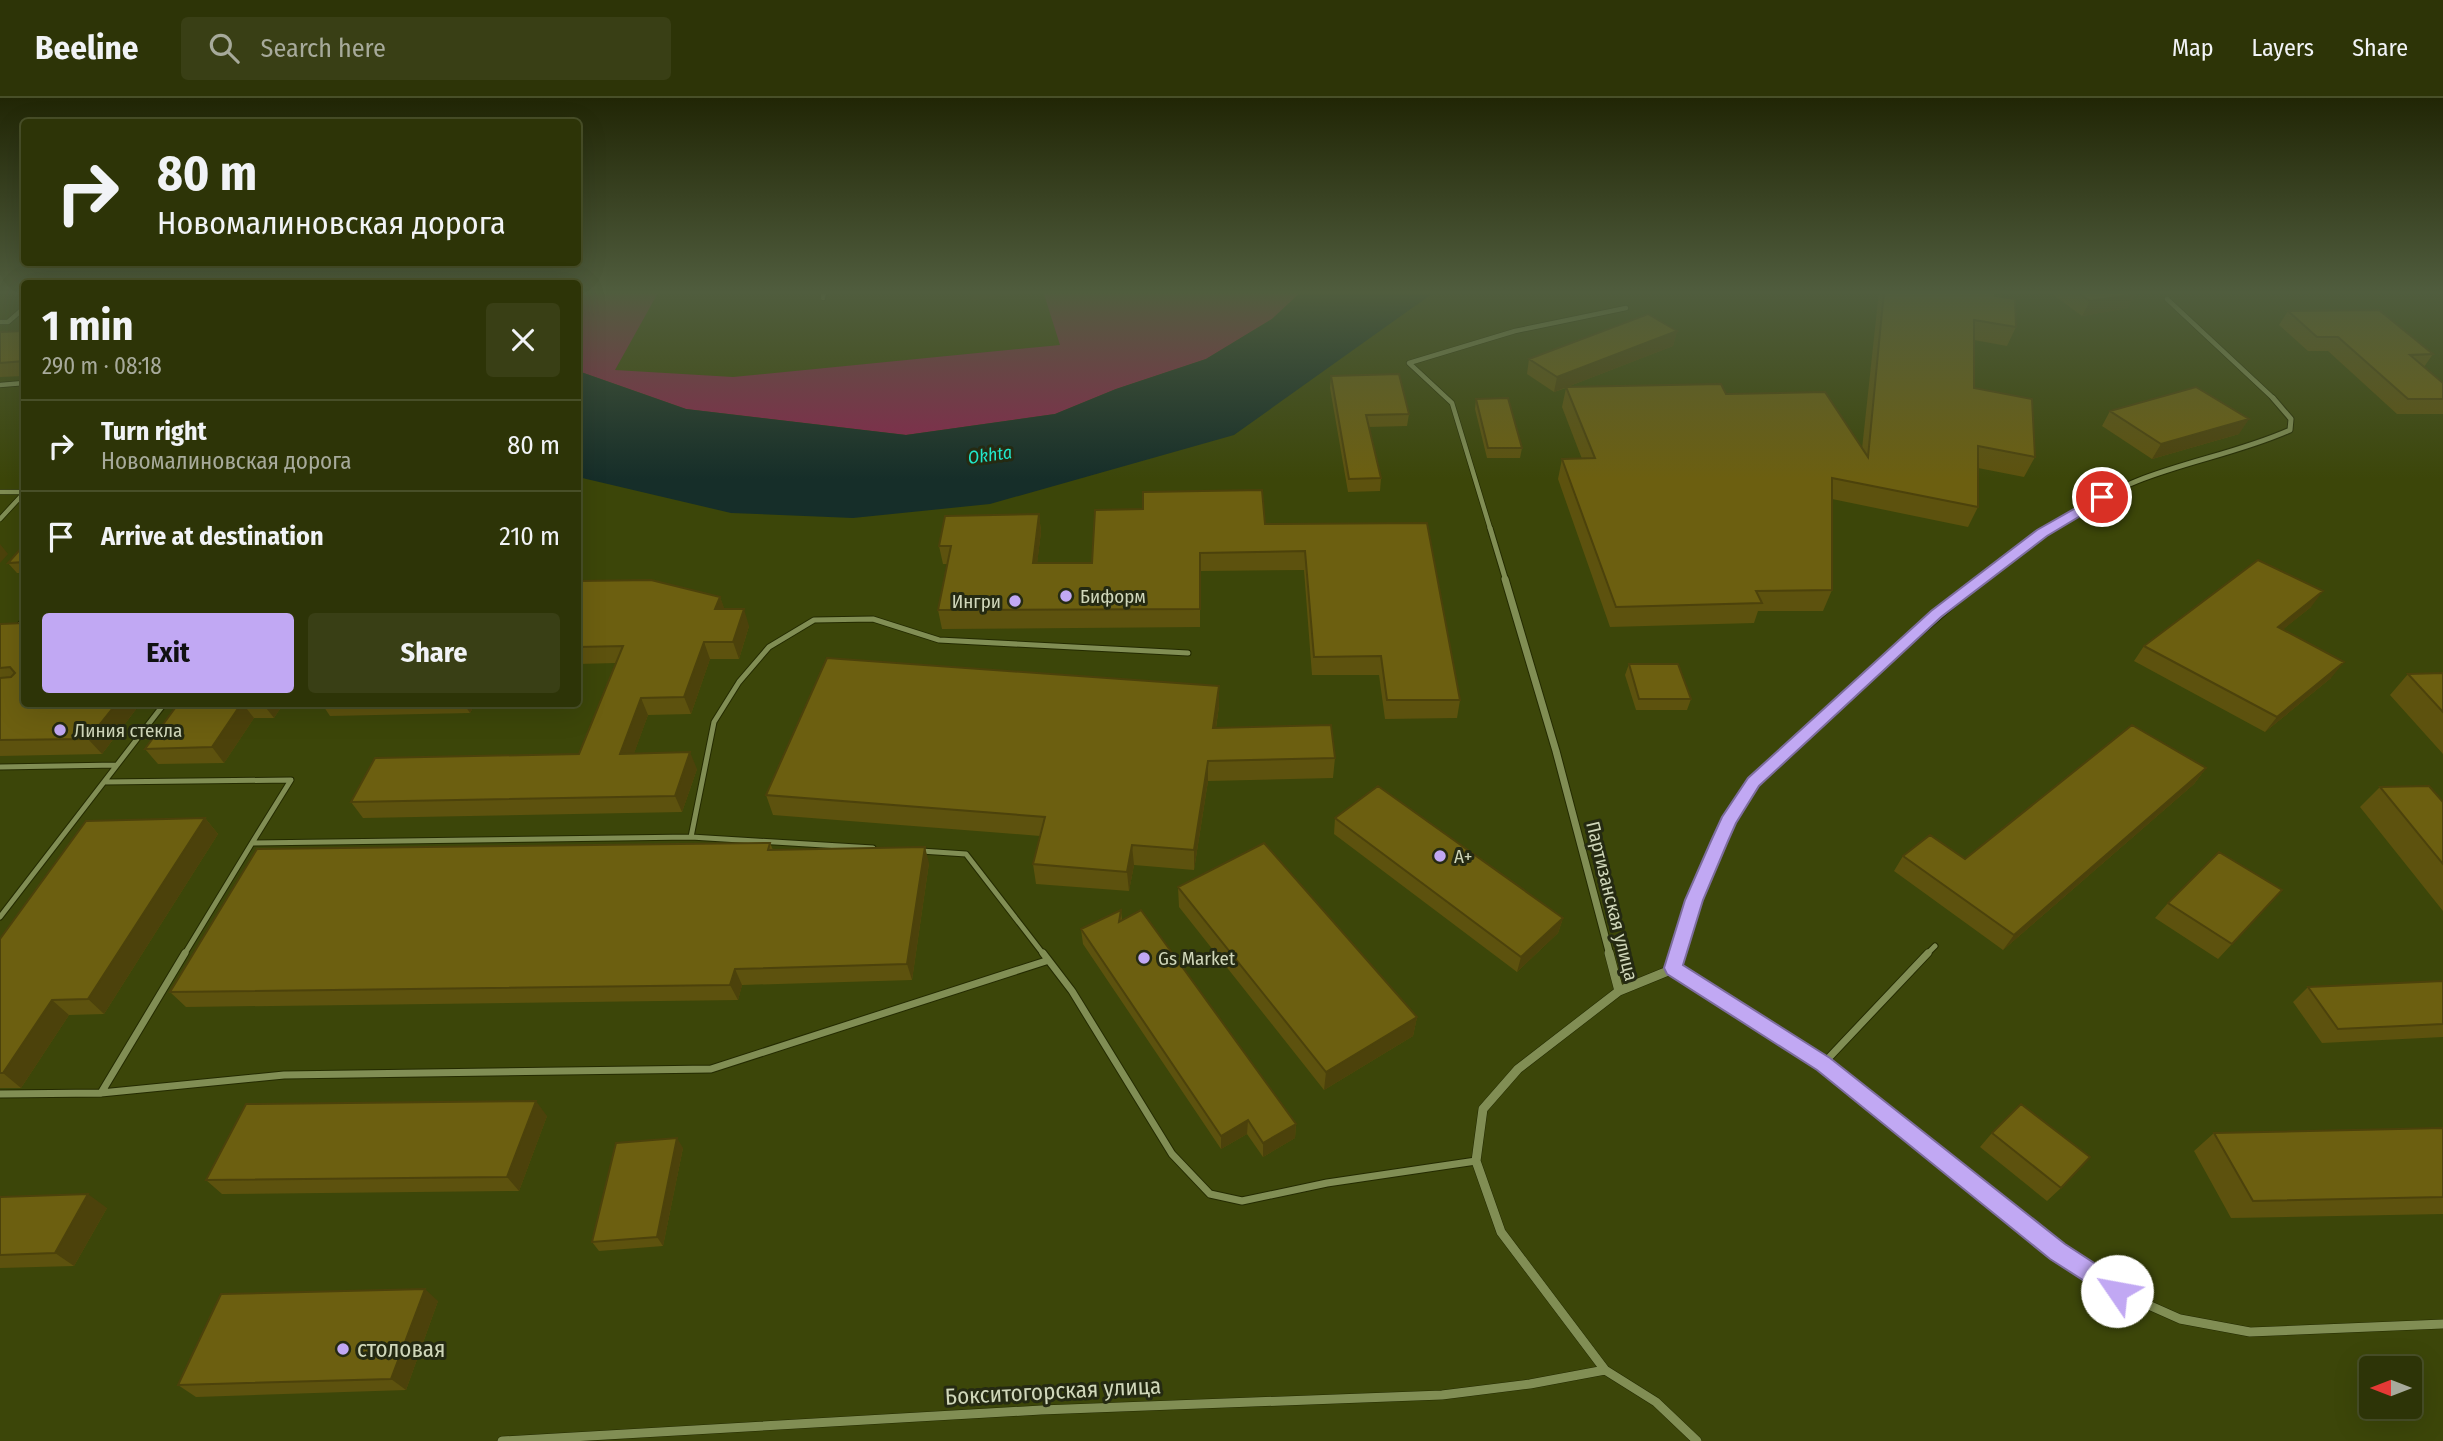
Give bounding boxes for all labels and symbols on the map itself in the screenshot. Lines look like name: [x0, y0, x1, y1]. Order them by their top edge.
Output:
water label: Okhta: [966, 441, 1014, 469]
pin: [2072, 467, 2132, 527]
place label: Биформ: [1080, 585, 1146, 608]
marker: Биформ: [1058, 588, 1074, 604]
place label: Ингри: [952, 590, 1001, 613]
marker: Ингри: [1007, 593, 1023, 609]
place label: Линия стекла: [74, 719, 182, 742]
marker: Линия стекла: [52, 722, 68, 738]
street label: Партизанская улица: [1581, 819, 1643, 983]
place label: А+: [1454, 845, 1473, 868]
marker: А+: [1432, 848, 1448, 864]
place label: Gs Market: [1158, 947, 1236, 970]
marker: Gs Market: [1136, 950, 1152, 966]
position arrow: [2080, 1254, 2154, 1328]
place label: столовая: [357, 1335, 445, 1363]
marker: столовая: [335, 1341, 351, 1357]
north arrow: [2359, 1356, 2422, 1419]
street label: Бокситогорская улица: [944, 1371, 1162, 1411]

